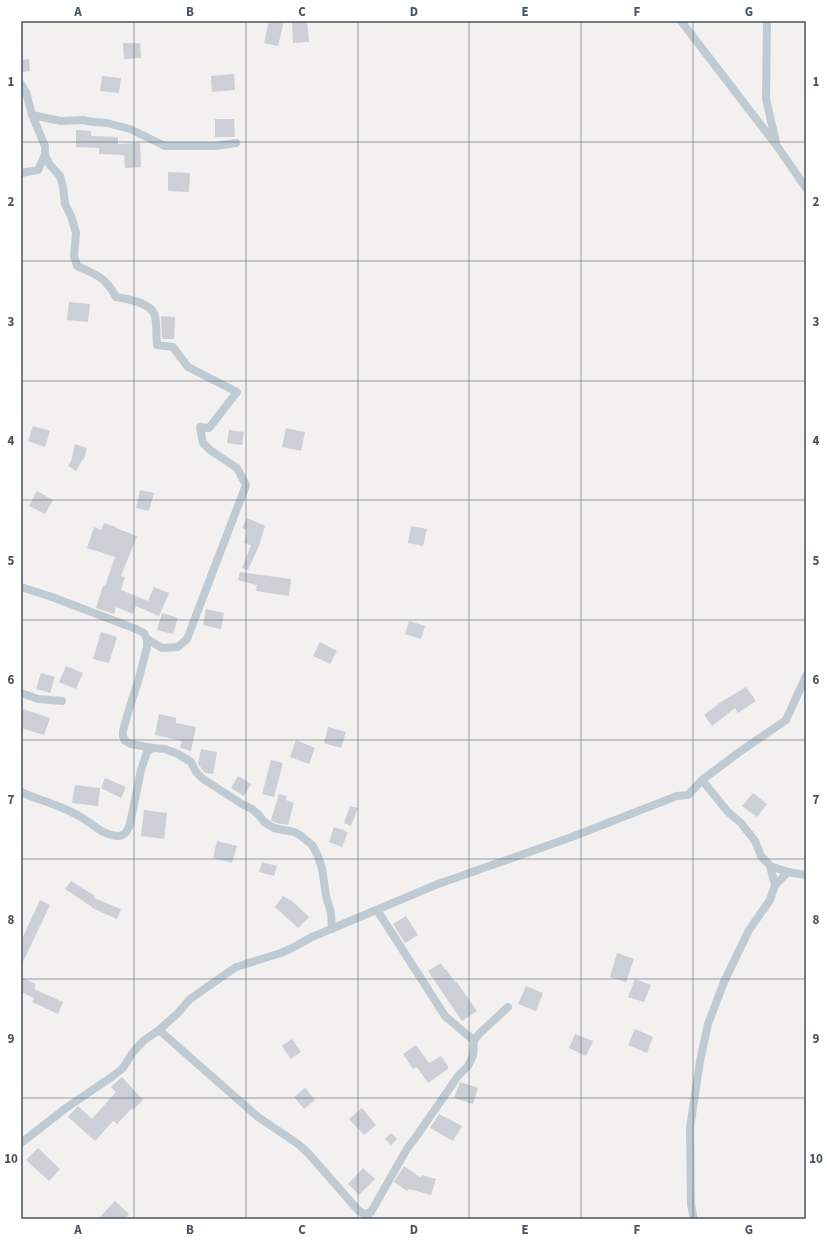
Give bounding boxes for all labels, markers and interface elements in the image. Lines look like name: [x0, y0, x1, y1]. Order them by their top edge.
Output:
text: A: [73, 3, 82, 21]
text: B: [186, 3, 194, 21]
text: C: [298, 3, 306, 21]
text: D: [410, 3, 418, 21]
text: E: [521, 3, 529, 21]
text: F: [634, 3, 641, 21]
text: G: [745, 3, 753, 21]
text: 1: [8, 73, 15, 91]
text: 1: [813, 73, 820, 91]
text: 2: [8, 193, 15, 211]
text: 2: [813, 193, 820, 211]
text: 3: [8, 313, 15, 331]
text: 3: [813, 313, 820, 331]
text: 4: [8, 432, 15, 450]
text: 4: [813, 432, 820, 450]
text: 5: [8, 552, 15, 570]
text: 5: [813, 552, 820, 570]
text: 6: [8, 671, 15, 689]
text: 6: [813, 671, 820, 689]
text: 7: [8, 791, 15, 809]
text: 7: [813, 791, 820, 809]
text: 8: [8, 911, 15, 929]
text: 8: [813, 911, 820, 929]
text: 9: [8, 1030, 15, 1048]
text: 9: [813, 1030, 820, 1048]
text: 10: [4, 1150, 18, 1168]
text: 10: [809, 1150, 823, 1168]
text: A: [73, 1221, 82, 1239]
text: B: [186, 1221, 194, 1239]
text: C: [298, 1221, 306, 1239]
text: D: [410, 1221, 418, 1239]
text: E: [521, 1221, 529, 1239]
text: F: [634, 1221, 641, 1239]
text: G: [745, 1221, 753, 1239]

